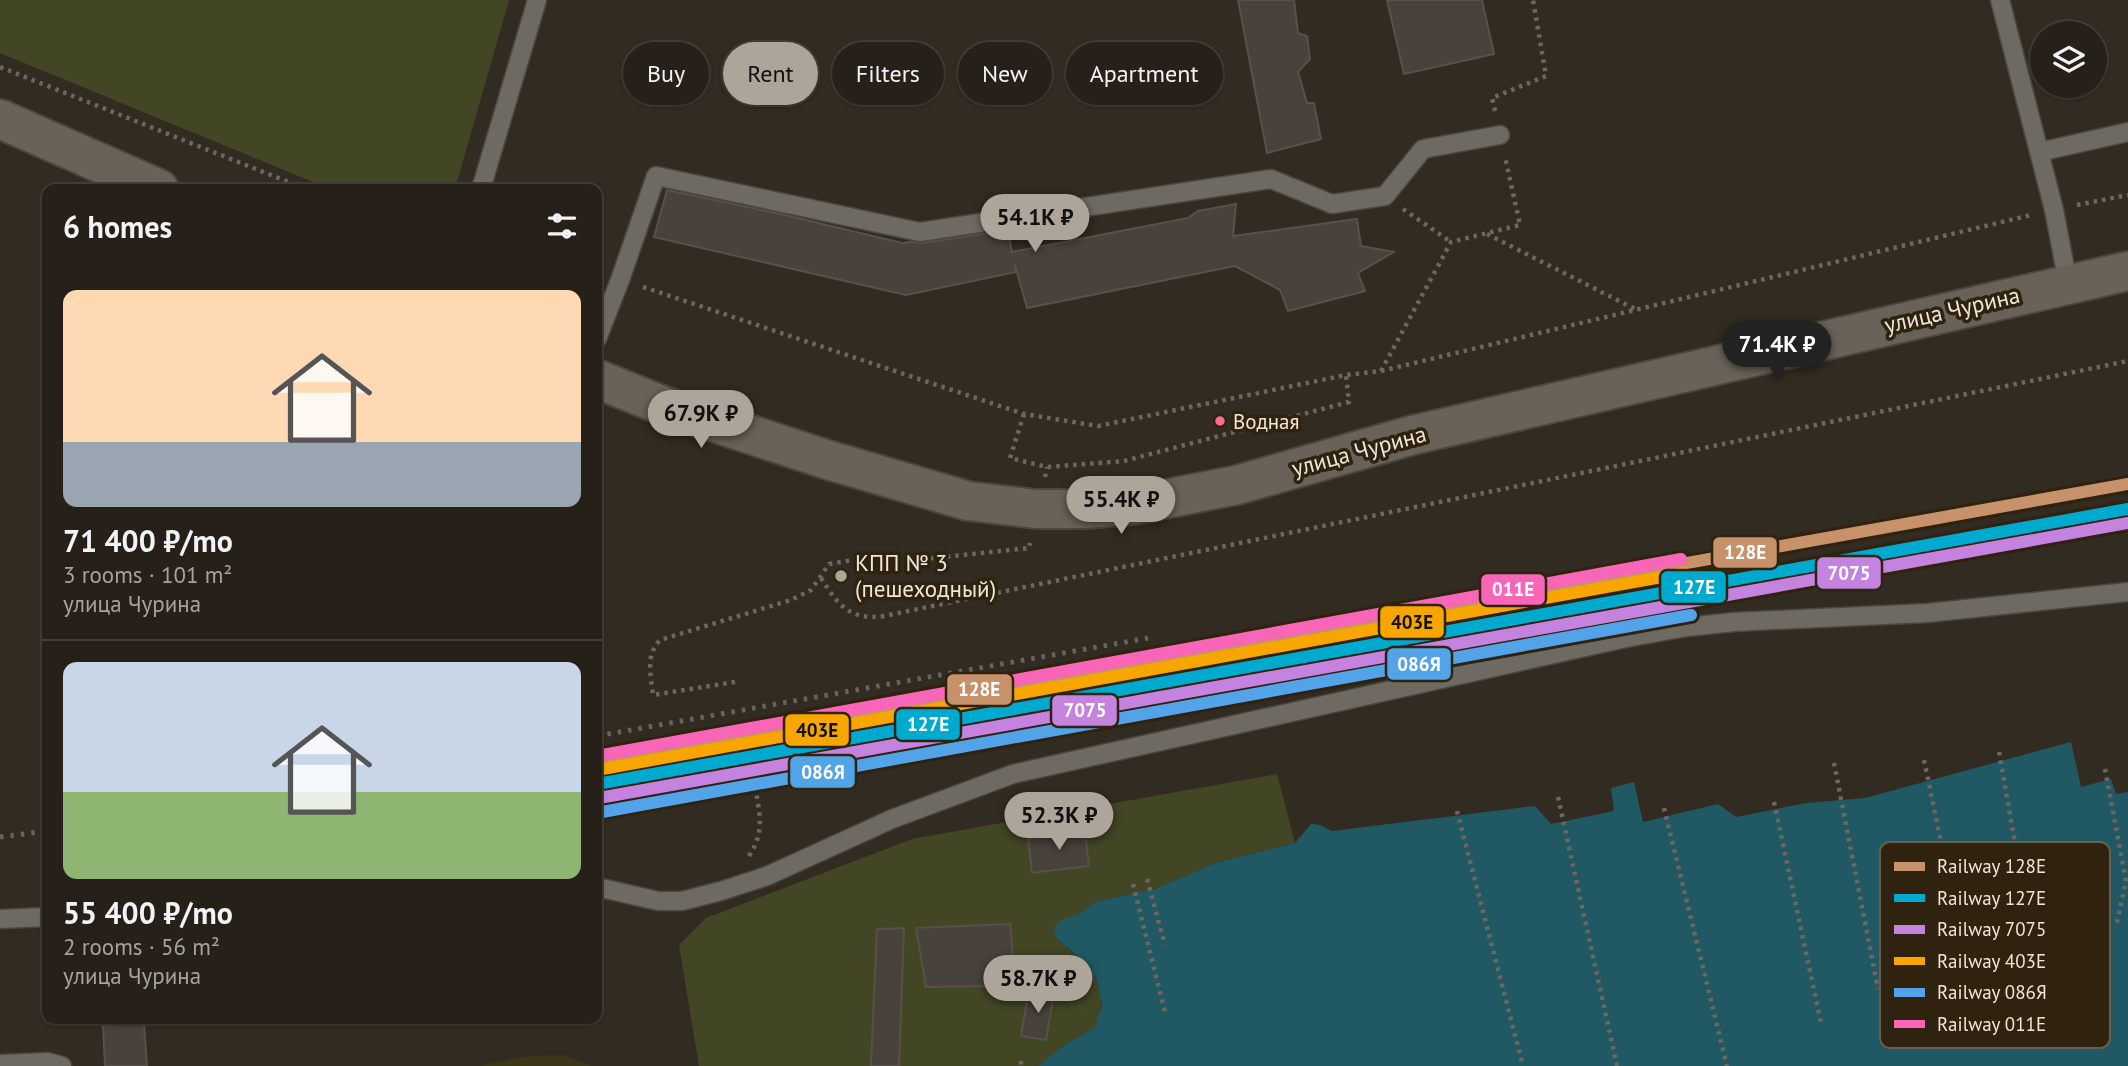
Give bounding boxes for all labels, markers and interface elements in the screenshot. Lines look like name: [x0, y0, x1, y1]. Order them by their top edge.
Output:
map controls: [2030, 21, 2107, 98]
button: layers: [2030, 21, 2107, 98]
chip: Buy: [623, 42, 709, 105]
chip: Rent: [723, 42, 818, 105]
chip: Filters: [832, 42, 944, 105]
chip: New: [958, 42, 1052, 105]
chip: Apartment: [1066, 42, 1223, 105]
pin: 54.1K ₽: [970, 194, 1100, 254]
text: 54.1K ₽: [996, 202, 1074, 231]
text: 6 homes: [63, 207, 172, 246]
icon: filters: [543, 207, 581, 245]
street label: улица Чурина: [1881, 280, 2022, 339]
pin: 71.4K ₽: [1712, 322, 1842, 381]
text: 71.4K ₽: [1738, 329, 1816, 358]
icon: home: [259, 335, 385, 461]
pin: 67.9K ₽: [636, 391, 766, 450]
text: 67.9K ₽: [664, 398, 738, 427]
place label: Водная: [1233, 408, 1300, 435]
marker: Водная: [1213, 414, 1227, 428]
street label: улица Чурина: [1288, 419, 1429, 482]
pin: 55.4K ₽: [1056, 476, 1186, 536]
text: 55.4K ₽: [1082, 484, 1160, 513]
text: 71 400 ₽/mo: [63, 521, 233, 560]
line badge: 128Е: [1712, 536, 1778, 569]
text: 128Е: [1724, 540, 1766, 564]
place label: КПП № 3 (пешеходный): [855, 548, 996, 603]
line badge: 7075: [1816, 556, 1882, 590]
text: 3 rooms · 101 m²: [63, 560, 232, 589]
text: 7075: [1827, 561, 1871, 585]
marker: КПП № 3 (пешеходный): [833, 568, 849, 584]
line badge: 127Е: [1660, 570, 1727, 604]
line badge: 011Е: [1480, 573, 1546, 606]
text: 127Е: [1673, 575, 1715, 599]
text: 011Е: [1492, 577, 1534, 601]
text: улица Чурина: [63, 589, 201, 618]
line badge: 403Е: [1379, 605, 1445, 639]
text: 403Е: [1391, 610, 1433, 634]
line badge: 086Я: [1386, 647, 1452, 681]
text: 086Я: [1397, 652, 1441, 676]
line badge: 128Е: [946, 673, 1013, 706]
text: 128Е: [958, 677, 1000, 701]
line badge: 7075: [1051, 694, 1118, 727]
text: 7075: [1063, 698, 1107, 722]
icon: home: [259, 707, 385, 833]
line badge: 127Е: [895, 708, 961, 741]
text: 127Е: [907, 712, 949, 736]
line badge: 403Е: [784, 713, 850, 747]
text: 403Е: [796, 718, 838, 742]
line badge: 086Я: [789, 755, 856, 789]
text: 086Я: [801, 760, 845, 784]
pin: 52.3K ₽: [994, 792, 1124, 852]
text: 52.3K ₽: [1020, 800, 1098, 829]
legend: [1880, 842, 2110, 1048]
text: Railway 128Е: [1937, 854, 2046, 878]
text: Railway 127Е: [1937, 886, 2046, 910]
text: 55 400 ₽/mo: [63, 893, 233, 932]
text: Railway 7075: [1937, 917, 2046, 941]
text: 2 rooms · 56 m²: [63, 932, 220, 961]
text: Railway 403Е: [1937, 949, 2046, 973]
pin: 58.7K ₽: [973, 956, 1103, 1015]
text: улица Чурина: [63, 961, 201, 990]
text: 58.7K ₽: [999, 963, 1077, 992]
text: Railway 086Я: [1937, 980, 2047, 1004]
text: Railway 011Е: [1937, 1012, 2046, 1036]

